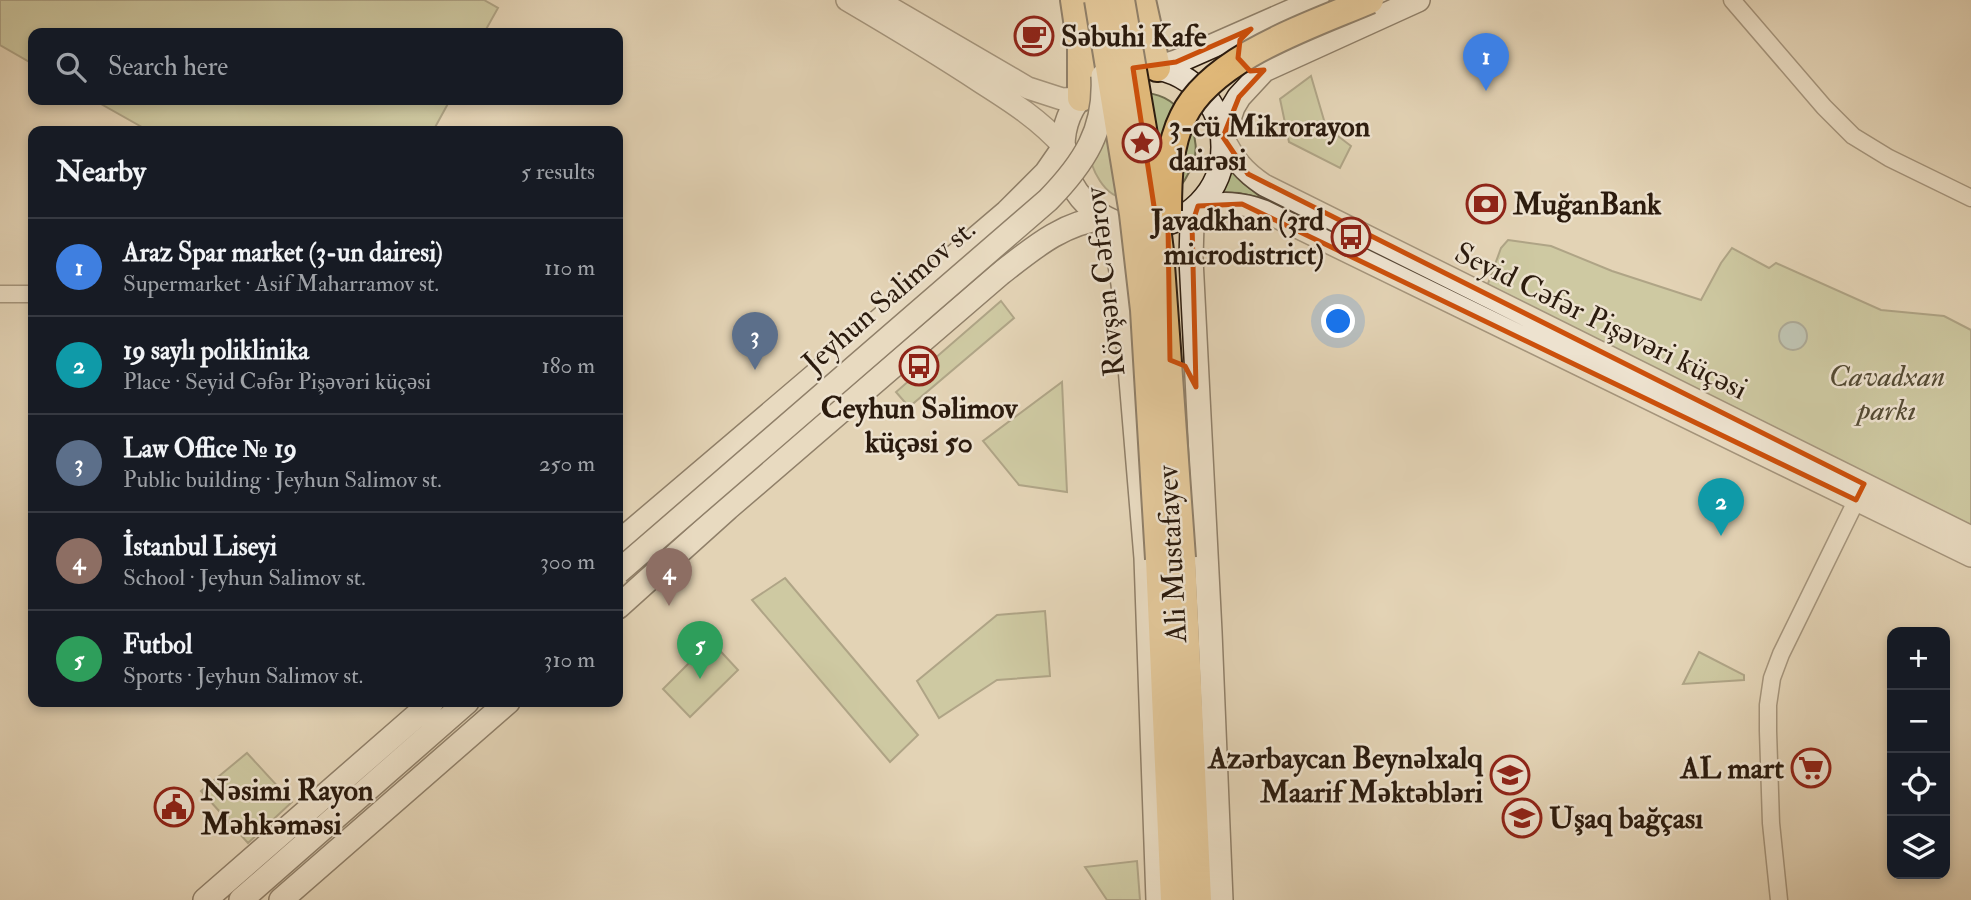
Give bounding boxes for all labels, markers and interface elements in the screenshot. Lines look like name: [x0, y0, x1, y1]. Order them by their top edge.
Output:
cafe icon: Səbuhi Kafe: [1013, 15, 1055, 57]
place label: Səbuhi Kafe: [1061, 18, 1207, 55]
search box: [28, 28, 623, 105]
pin: 1: [1463, 33, 1509, 91]
icon: search: [52, 48, 90, 86]
text: Search here: [108, 51, 228, 83]
place label: 3-cü Mikrorayon dairəsi: [1169, 108, 1371, 179]
place icon: 3-cü Mikrorayon dairəsi: [1121, 122, 1163, 164]
text: Nearby: [56, 153, 146, 190]
text: 5 results: [521, 157, 595, 186]
bank icon: MuğanBank: [1465, 183, 1507, 225]
street label: Rövşən Cəfərov: [1077, 184, 1133, 379]
place label: MuğanBank: [1512, 186, 1662, 223]
place label: Javadkhan (3rd microdistrict): [1149, 202, 1324, 273]
street label: Jeyhun Salimov st.: [794, 211, 983, 382]
bus stop icon: Javadkhan (3rd microdistrict): [1330, 216, 1372, 258]
street label: Seyid Cəfər Pişəvəri küçəsi: [1449, 234, 1753, 408]
text: Araz Spar market (3-un dairesi): [123, 237, 443, 269]
text: 1: [75, 253, 83, 282]
text: 110 m: [544, 253, 595, 282]
text: Supermarket · Asif Maharramov st.: [123, 269, 439, 298]
your location: [1321, 304, 1355, 338]
pin: 3: [732, 312, 778, 370]
text: 19 saylı poliklinika: [123, 335, 309, 367]
bus stop icon: Ceyhun Səlimov küçəsi 50: [898, 345, 940, 387]
text: 2: [73, 351, 85, 380]
text: 180 m: [542, 351, 595, 380]
park label: Cavadxan parkı: [1829, 358, 1945, 429]
text: Place · Seyid Cəfər Pişəvəri küçəsi: [123, 367, 431, 396]
place label: Ceyhun Səlimov küçəsi 50: [821, 390, 1018, 461]
text: Law Office № 19: [123, 433, 297, 465]
text: 3: [75, 449, 83, 478]
text: 250 m: [539, 449, 595, 478]
street label: Ali Mustafayev: [1149, 463, 1195, 645]
text: Public building · Jeyhun Salimov st.: [123, 465, 442, 494]
pin: 2: [1698, 478, 1744, 536]
text: İstanbul Liseyi: [123, 531, 277, 563]
text: 4: [73, 547, 85, 576]
text: 300 m: [540, 547, 595, 576]
pin: 4: [646, 548, 692, 606]
text: School · Jeyhun Salimov st.: [123, 563, 366, 592]
pin: 5: [677, 621, 723, 679]
map controls: [1887, 627, 1950, 879]
button: +: [1887, 627, 1950, 690]
text: Futbol: [123, 629, 192, 661]
text: 5: [74, 645, 84, 674]
text: 310 m: [544, 645, 595, 674]
text: Sports · Jeyhun Salimov st.: [123, 661, 363, 690]
button: −: [1887, 690, 1950, 753]
place label: Azərbaycan Beynəlxalq Maarif Məktəbləri: [1206, 740, 1483, 811]
supermarket icon: AL mart: [1790, 747, 1832, 789]
place label: AL mart: [1678, 750, 1784, 787]
button: locate: [1887, 753, 1950, 816]
school or university icon: Azərbaycan Beynəlxalq Maarif Məktəbləri: [1489, 754, 1531, 796]
place label: Nəsimi Rayon Məhkəməsi: [200, 772, 374, 843]
public building icon: Nəsimi Rayon Məhkəməsi: [153, 786, 195, 828]
school or university icon: Uşaq bağçası: [1501, 797, 1543, 839]
place label: Uşaq bağçası: [1549, 800, 1703, 837]
button: layers: [1887, 816, 1950, 879]

